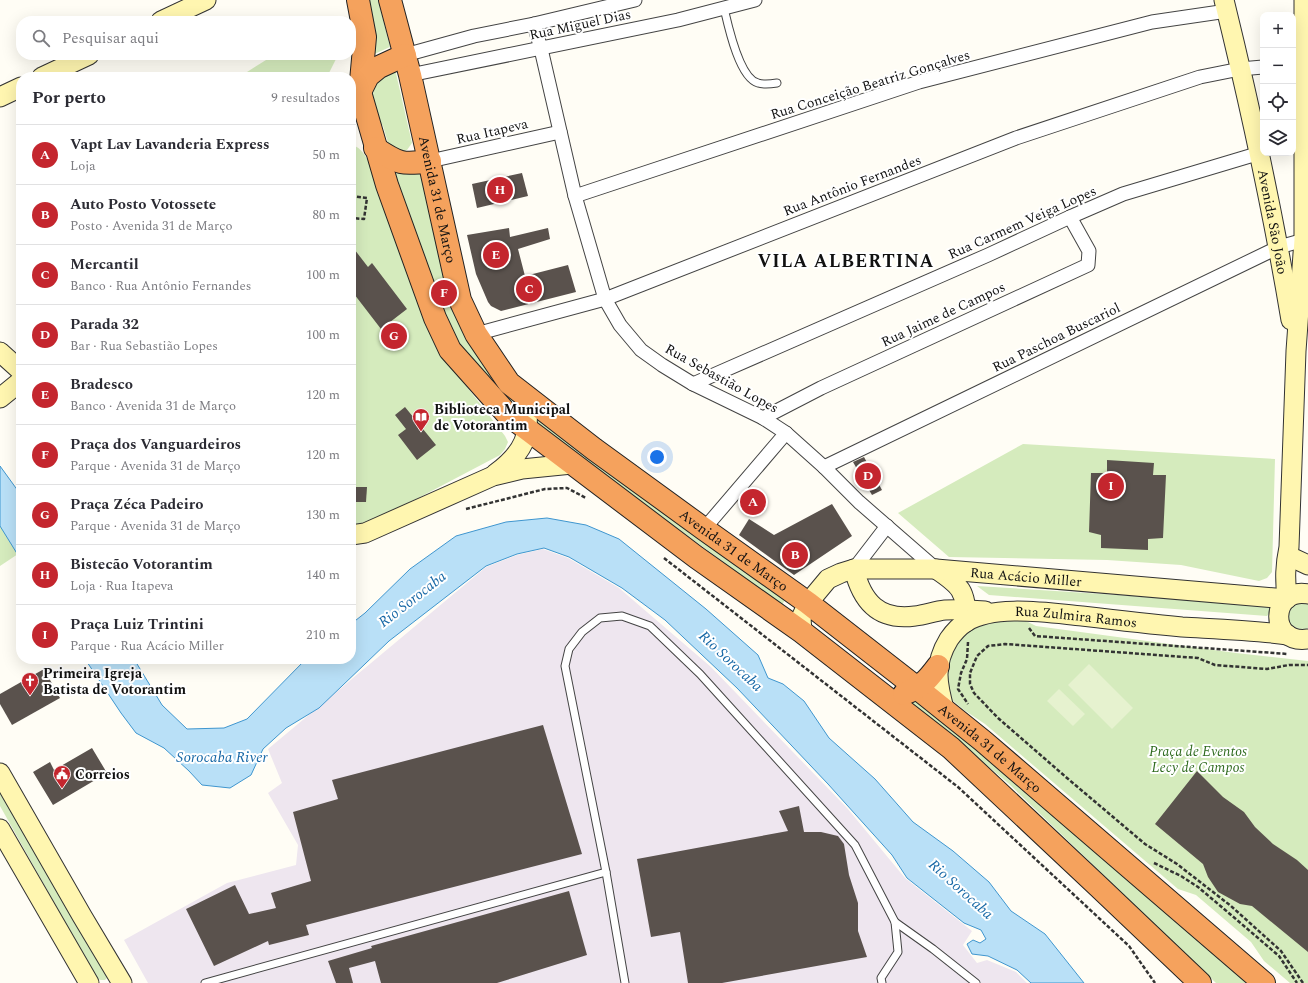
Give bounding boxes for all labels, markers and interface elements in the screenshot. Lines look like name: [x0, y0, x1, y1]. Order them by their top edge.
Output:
street label: Rua Miguel Dias: [527, 3, 633, 45]
map controls: [1260, 12, 1296, 156]
button: +: [1260, 12, 1296, 48]
search box: [16, 16, 356, 60]
icon: search: [30, 27, 52, 49]
text: Pesquisar aqui: [62, 27, 159, 50]
street label: Rua Conceição Beatriz Gonçalves: [768, 44, 973, 125]
button: −: [1260, 48, 1296, 84]
button: locate: [1260, 84, 1296, 120]
text: Por perto: [32, 85, 106, 111]
text: 9 resultados: [271, 88, 340, 108]
street label: Rua Itapeva: [454, 113, 530, 150]
button: layers: [1260, 120, 1296, 156]
text: Vapt Lav Lavanderia Express: [70, 133, 270, 156]
street label: Avenida 31 de Março: [413, 134, 461, 265]
text: A: [40, 145, 50, 165]
text: 50 m: [313, 145, 340, 165]
street label: Rua Antônio Fernandes: [780, 149, 924, 221]
text: Loja: [70, 156, 96, 176]
street label: Avenida São João: [1252, 167, 1293, 276]
pin: H: [487, 175, 513, 205]
street label: Rua Carmem Veiga Lopes: [945, 180, 1100, 265]
text: Auto Posto Votossete: [70, 193, 216, 216]
text: B: [40, 205, 50, 225]
text: 80 m: [313, 205, 340, 225]
text: Posto · Avenida 31 de Março: [70, 216, 232, 236]
pin: E: [483, 240, 509, 270]
district label: VILA ALBERTINA: [758, 248, 934, 275]
text: Mercantil: [70, 253, 139, 276]
text: C: [40, 265, 50, 285]
text: 100 m: [306, 265, 340, 285]
pin: C: [516, 274, 542, 304]
text: Banco · Rua Antônio Fernandes: [70, 276, 251, 296]
street label: Rua Jaime de Campos: [878, 276, 1009, 352]
pin: F: [431, 278, 457, 308]
street label: Rua Paschoa Buscariol: [989, 297, 1124, 378]
text: Parada 32: [70, 313, 139, 336]
pin: G: [381, 321, 407, 351]
text: D: [40, 325, 50, 345]
text: 100 m: [306, 325, 340, 345]
text: Bar · Rua Sebastião Lopes: [70, 336, 218, 356]
street label: Rua Sebastião Lopes: [661, 338, 782, 418]
text: Bradesco: [70, 373, 133, 396]
text: E: [41, 385, 49, 405]
text: 120 m: [306, 385, 340, 405]
text: Banco · Avenida 31 de Março: [70, 396, 236, 416]
place label: Biblioteca Municipal de Votorantim: [434, 399, 571, 436]
library icon: Biblioteca Municipal de Votorantim: [411, 407, 431, 432]
text: Praça dos Vanguardeiros: [70, 433, 241, 456]
text: F: [41, 445, 49, 465]
text: 120 m: [306, 445, 340, 465]
your location: [647, 447, 667, 467]
text: Parque · Avenida 31 de Março: [70, 456, 241, 476]
pin: D: [855, 461, 881, 491]
pin: I: [1098, 471, 1124, 501]
pin: A: [740, 487, 766, 517]
text: Praça Zéca Padeiro: [70, 493, 203, 516]
street label: Avenida 31 de Março: [675, 504, 793, 597]
text: G: [40, 505, 50, 525]
text: 130 m: [306, 505, 340, 525]
text: Parque · Avenida 31 de Março: [70, 516, 241, 536]
pin: B: [782, 540, 808, 570]
text: Bistecão Votorantim: [70, 553, 213, 576]
street label: Rua Acácio Miller: [969, 562, 1083, 592]
text: H: [40, 565, 50, 585]
text: 140 m: [306, 565, 340, 585]
water label: Rio Sorocaba: [373, 565, 452, 633]
text: Loja · Rua Itapeva: [70, 576, 173, 596]
street label: Rua Zulmira Ramos: [1015, 601, 1138, 633]
text: Praça Luiz Trintini: [70, 613, 204, 636]
text: I: [42, 625, 48, 645]
text: 210 m: [306, 625, 340, 645]
water label: Rio Sorocaba: [693, 625, 768, 698]
text: Parque · Rua Acácio Miller: [70, 636, 224, 656]
place label: Primeira Igreja Batista de Votorantim: [43, 663, 187, 700]
church icon: Primeira Igreja Batista de Votorantim: [20, 671, 40, 696]
street label: Avenida 31 de Março: [933, 699, 1046, 798]
park label: Praça de Eventos Lecy de Campos: [1149, 741, 1247, 778]
water label: Sorocaba River: [176, 746, 269, 769]
public building icon: Correios: [52, 764, 72, 789]
place label: Correios: [75, 764, 130, 785]
water label: Rio Sorocaba: [923, 854, 999, 925]

